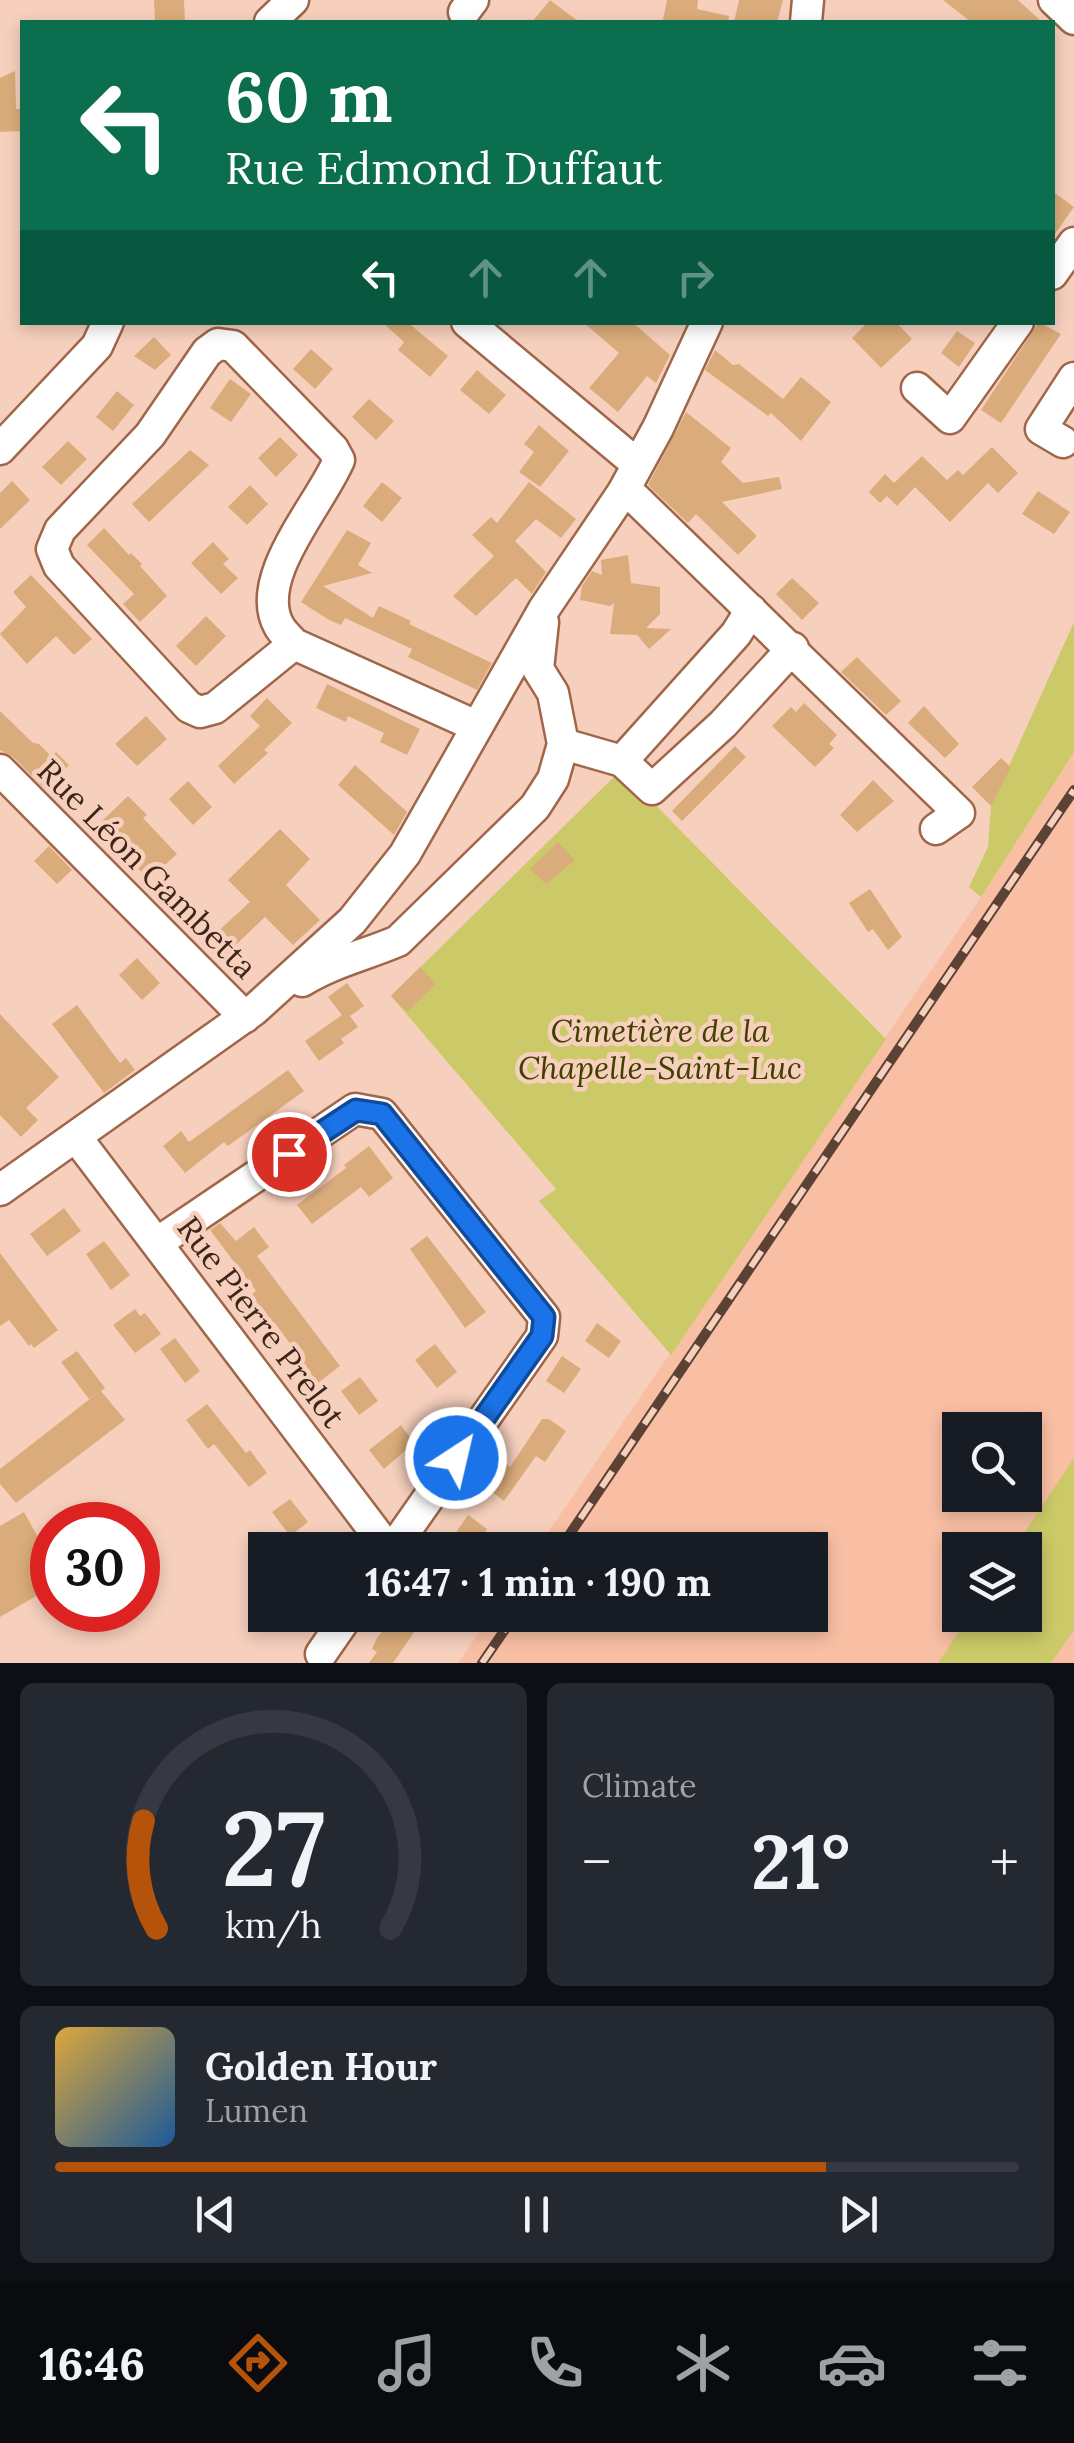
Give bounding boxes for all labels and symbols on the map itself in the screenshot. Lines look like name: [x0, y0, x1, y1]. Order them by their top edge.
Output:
street label: Rue Léon Gambetta: [29, 750, 266, 987]
park label: Cimetière de la Chapelle-Saint-Luc: [518, 1010, 802, 1088]
pin: [247, 1112, 332, 1197]
street label: Rue Pierre Prelot: [169, 1208, 355, 1436]
position arrow: [404, 1406, 508, 1510]
speed limit sign: 30: [30, 1502, 160, 1632]

